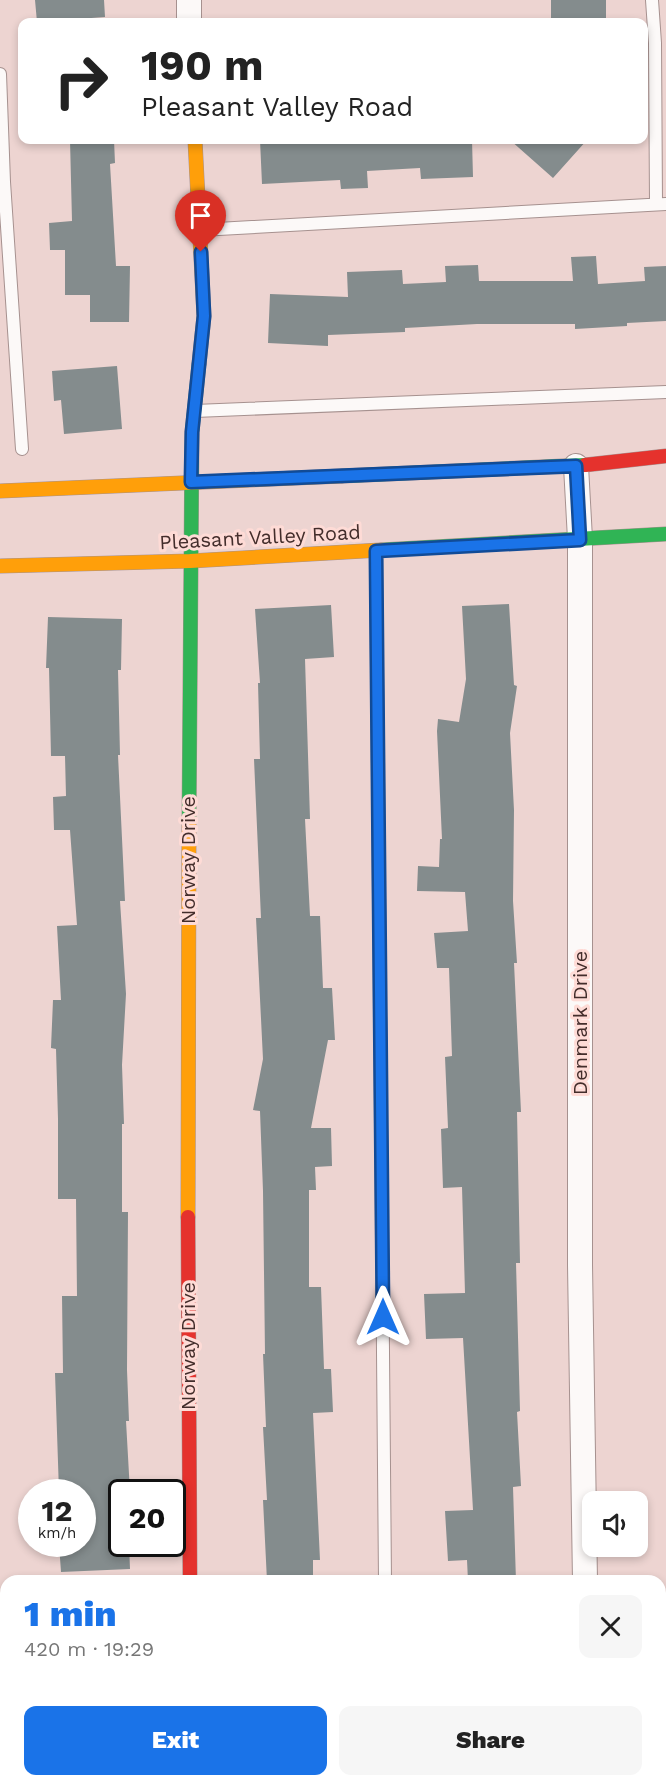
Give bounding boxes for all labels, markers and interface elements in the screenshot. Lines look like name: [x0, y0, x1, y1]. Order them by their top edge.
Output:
text: 190 m: [141, 41, 264, 90]
icon: right: [42, 42, 120, 120]
text: Pleasant Valley Road: [141, 91, 413, 123]
pin: [175, 190, 226, 252]
icon: arrive: [184, 199, 217, 232]
street label: Pleasant Valley Road: [159, 520, 361, 554]
street label: Norway Drive: [176, 796, 200, 924]
street label: Denmark Drive: [568, 951, 592, 1095]
street label: Norway Drive: [176, 1282, 200, 1410]
position arrow: [351, 1285, 415, 1349]
speed limit sign: 20: [108, 1479, 186, 1557]
map controls: [582, 1491, 648, 1557]
button: sound: [582, 1491, 648, 1557]
text: 12: [42, 1493, 72, 1528]
text: km/h: [38, 1524, 76, 1542]
text: 1 min: [24, 1593, 117, 1635]
button: close: [579, 1595, 642, 1658]
text: 420 m · 19:29: [24, 1637, 154, 1661]
button: Exit: [24, 1706, 327, 1775]
button: Share: [339, 1706, 642, 1775]

